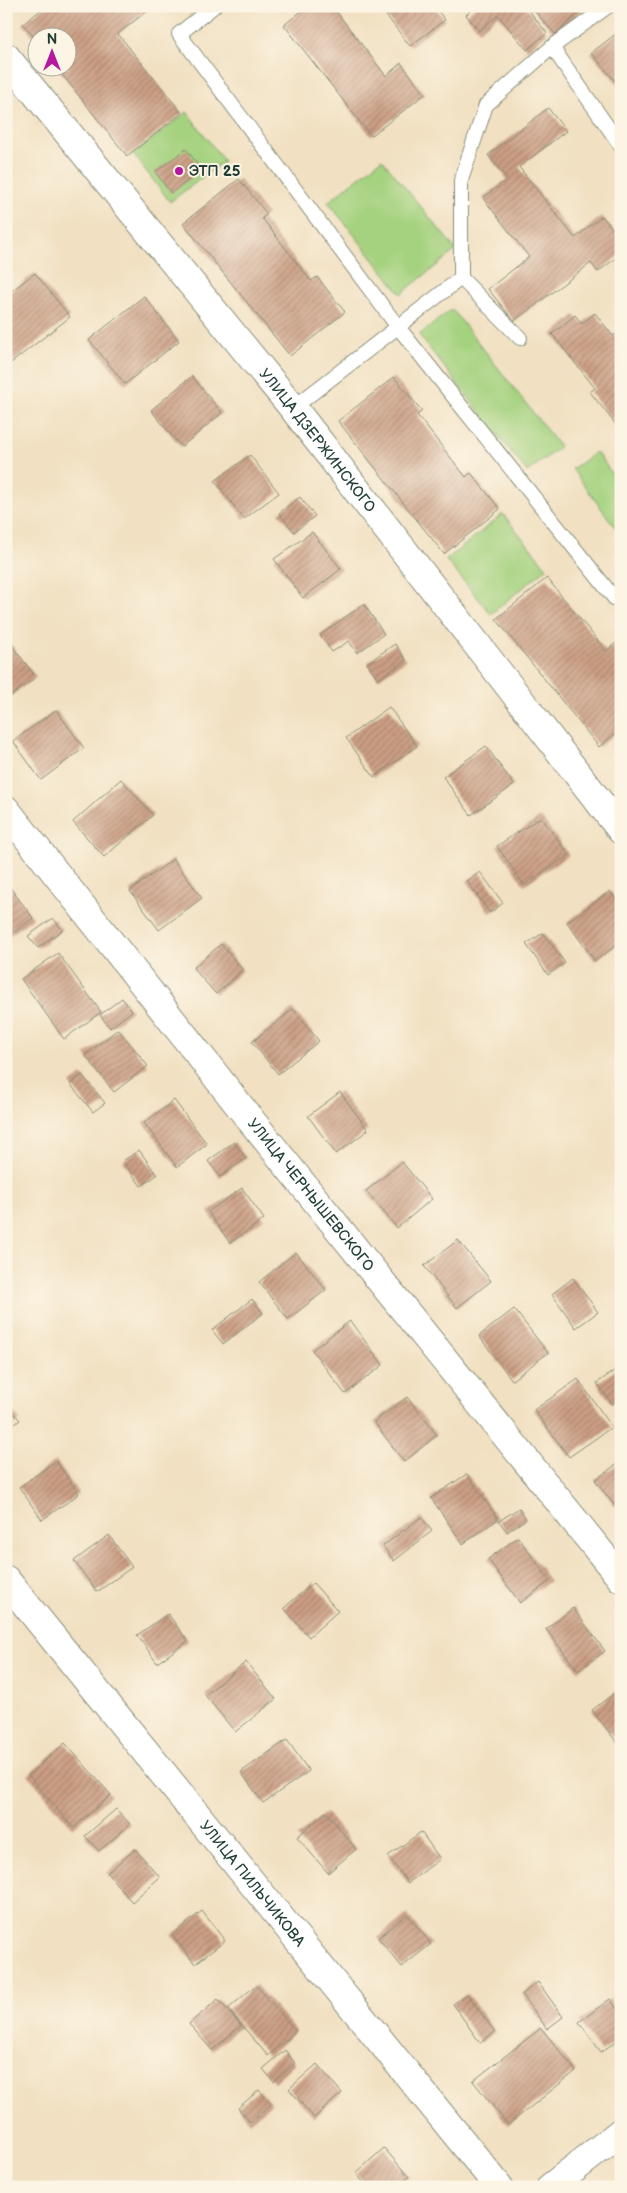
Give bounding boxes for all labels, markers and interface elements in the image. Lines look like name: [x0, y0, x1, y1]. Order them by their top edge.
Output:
north arrow: [28, 28, 78, 78]
text: N: [47, 31, 57, 48]
place label: ЭТП 25: [189, 162, 241, 181]
marker: ЭТП 25: [173, 165, 185, 177]
street label: УЛИЦА ДЗЕРЖИНСКОГО: [255, 365, 380, 517]
street label: УЛИЦА ЧЕРНЫШЕВСКОГО: [243, 1115, 378, 1276]
street label: УЛИЦА ПИЛЬЧИКОВА: [195, 1817, 310, 1951]

